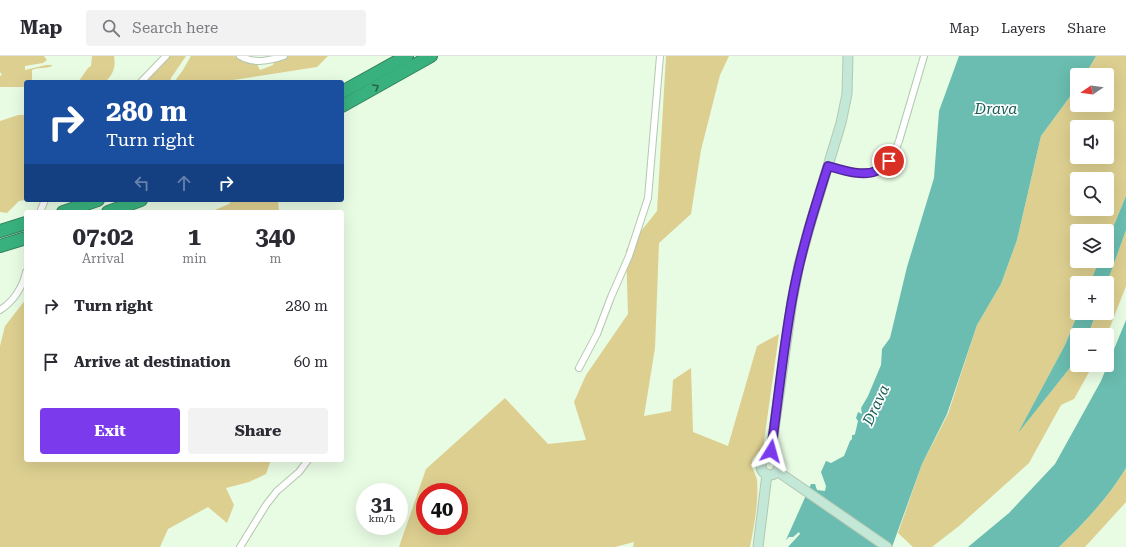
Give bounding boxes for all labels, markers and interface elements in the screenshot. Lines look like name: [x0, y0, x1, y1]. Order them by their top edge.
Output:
search box: [86, 10, 366, 46]
text: Map: [20, 16, 62, 39]
icon: search: [100, 17, 122, 39]
text: Search here: [132, 19, 218, 37]
text: Map: [949, 20, 979, 36]
text: Layers: [1001, 20, 1045, 36]
text: Share: [1067, 20, 1106, 36]
north arrow: [1070, 68, 1114, 112]
map controls: [1070, 68, 1114, 372]
one-way arrow: [372, 85, 379, 92]
text: 280 m: [106, 95, 187, 128]
icon: right: [40, 96, 92, 148]
water label: Drava: [974, 100, 1017, 118]
button: sound: [1070, 120, 1114, 164]
text: Turn right: [106, 129, 194, 150]
pin: [872, 144, 906, 178]
icon: arrive: [878, 150, 900, 172]
icon: left: [131, 172, 153, 194]
icon: ahead: [173, 172, 195, 194]
icon: right: [215, 172, 237, 194]
button: search: [1070, 172, 1114, 216]
text: 07:02: [73, 223, 134, 251]
text: 1: [188, 223, 201, 251]
text: 340: [255, 223, 296, 251]
button: layers: [1070, 224, 1114, 268]
text: Arrival: [82, 251, 124, 266]
text: min: [182, 251, 207, 266]
text: m: [269, 251, 281, 266]
button: +: [1070, 276, 1114, 320]
icon: right: [40, 295, 62, 317]
text: Turn right: [74, 297, 153, 315]
text: 280 m: [285, 297, 328, 315]
button: −: [1070, 328, 1114, 372]
icon: arrive: [40, 351, 62, 373]
text: Arrive at destination: [74, 353, 230, 371]
text: 60 m: [294, 353, 328, 371]
water label: Drava: [858, 382, 893, 429]
button: Exit: [40, 408, 180, 454]
button: Share: [188, 408, 328, 454]
position arrow: [750, 430, 792, 472]
speed limit sign: 40: [416, 483, 468, 535]
text: 31: [371, 492, 393, 516]
text: km/h: [369, 513, 395, 524]

